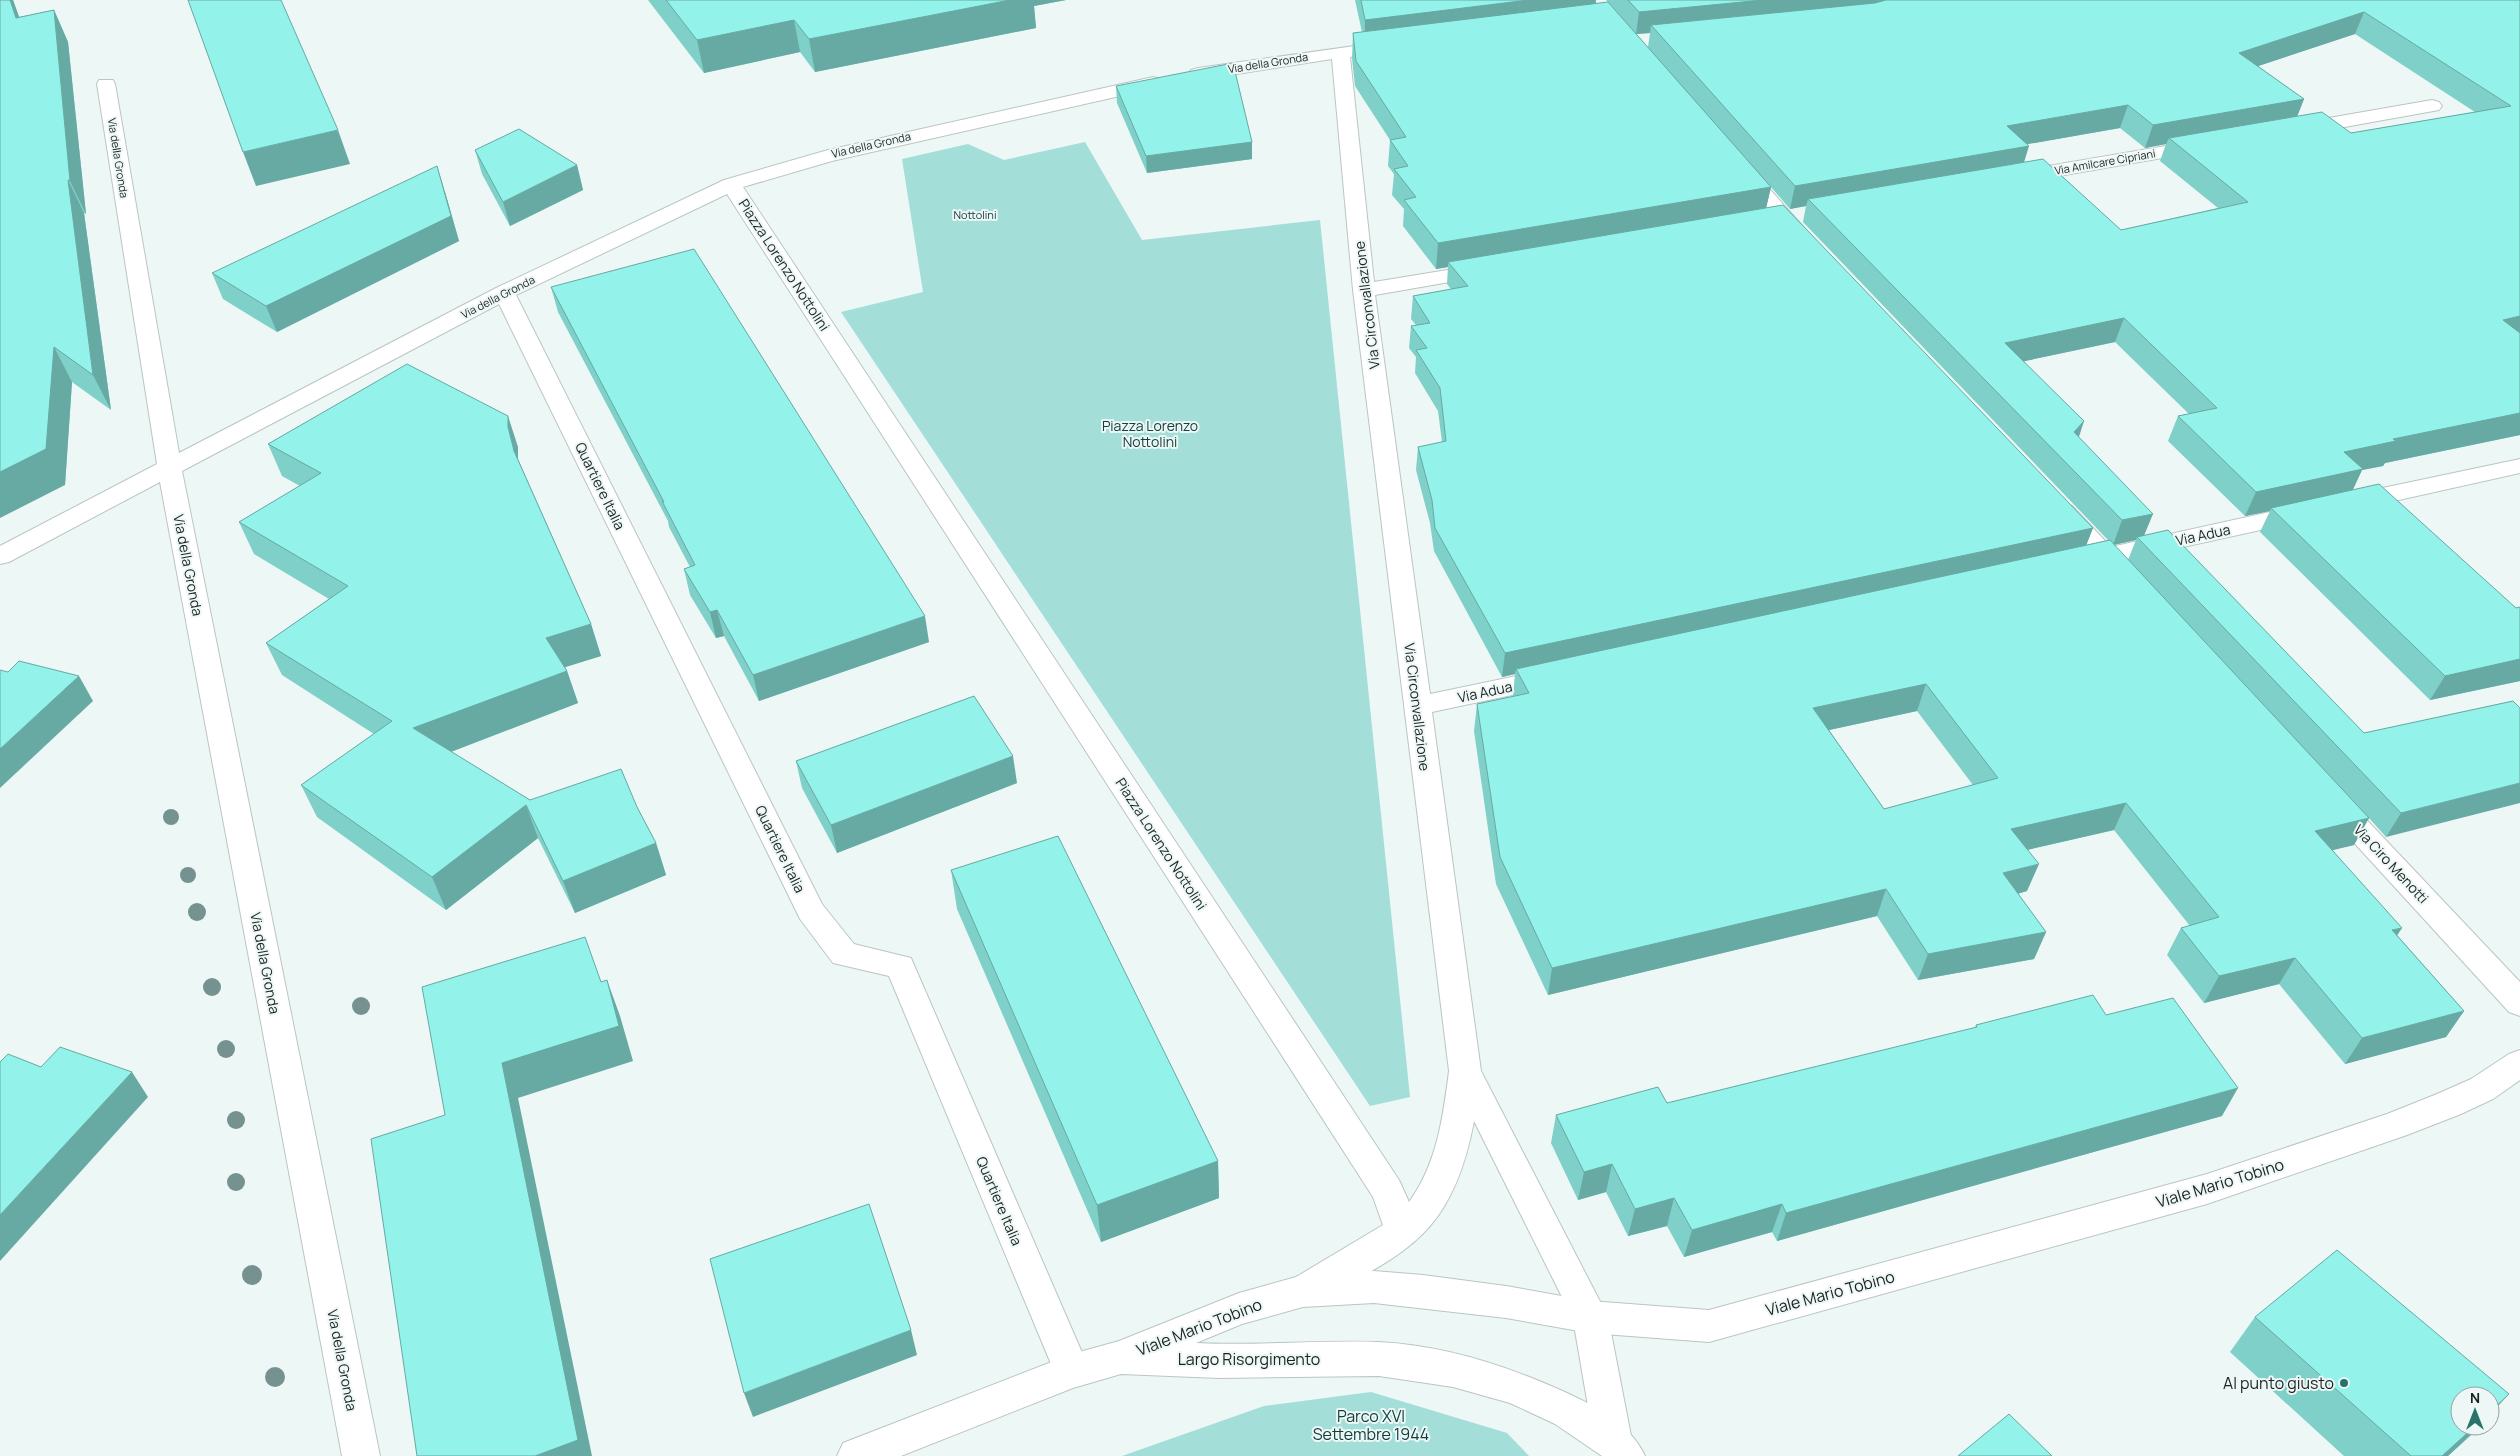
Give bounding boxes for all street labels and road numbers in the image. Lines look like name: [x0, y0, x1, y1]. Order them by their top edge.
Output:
street label: Via della Gronda: [1227, 49, 1309, 76]
street label: Via della Gronda: [105, 117, 132, 199]
street label: Via della Gronda: [830, 128, 912, 161]
street label: Via Amilcare Cipriani: [2053, 145, 2156, 178]
street label: Piazza Lorenzo Nottolini: [735, 195, 834, 334]
street label: Via Circonvallazione: [1349, 240, 1384, 370]
street label: Via della Gronda: [458, 271, 537, 322]
street label: Quartiere Italia: [571, 439, 630, 533]
street label: Via della Gronda: [169, 513, 208, 617]
street label: Via Adua: [2174, 519, 2232, 550]
street label: Via Circonvallazione: [1400, 642, 1435, 772]
street label: Via Adua: [1456, 676, 1514, 707]
street label: Piazza Lorenzo Nottolini: [1112, 774, 1211, 913]
street label: Quartiere Italia: [751, 802, 810, 896]
street label: Via Ciro Menotti: [2350, 820, 2433, 907]
street label: Via della Gronda: [246, 911, 285, 1015]
street label: Quartiere Italia: [972, 1153, 1027, 1248]
street label: Viale Mario Tobino: [2153, 1153, 2287, 1213]
street label: Viale Mario Tobino: [1763, 1265, 1897, 1321]
street label: Viale Mario Tobino: [1133, 1293, 1265, 1361]
street label: Via della Gronda: [323, 1308, 362, 1412]
street label: Largo Risorgimento: [1178, 1348, 1320, 1370]

